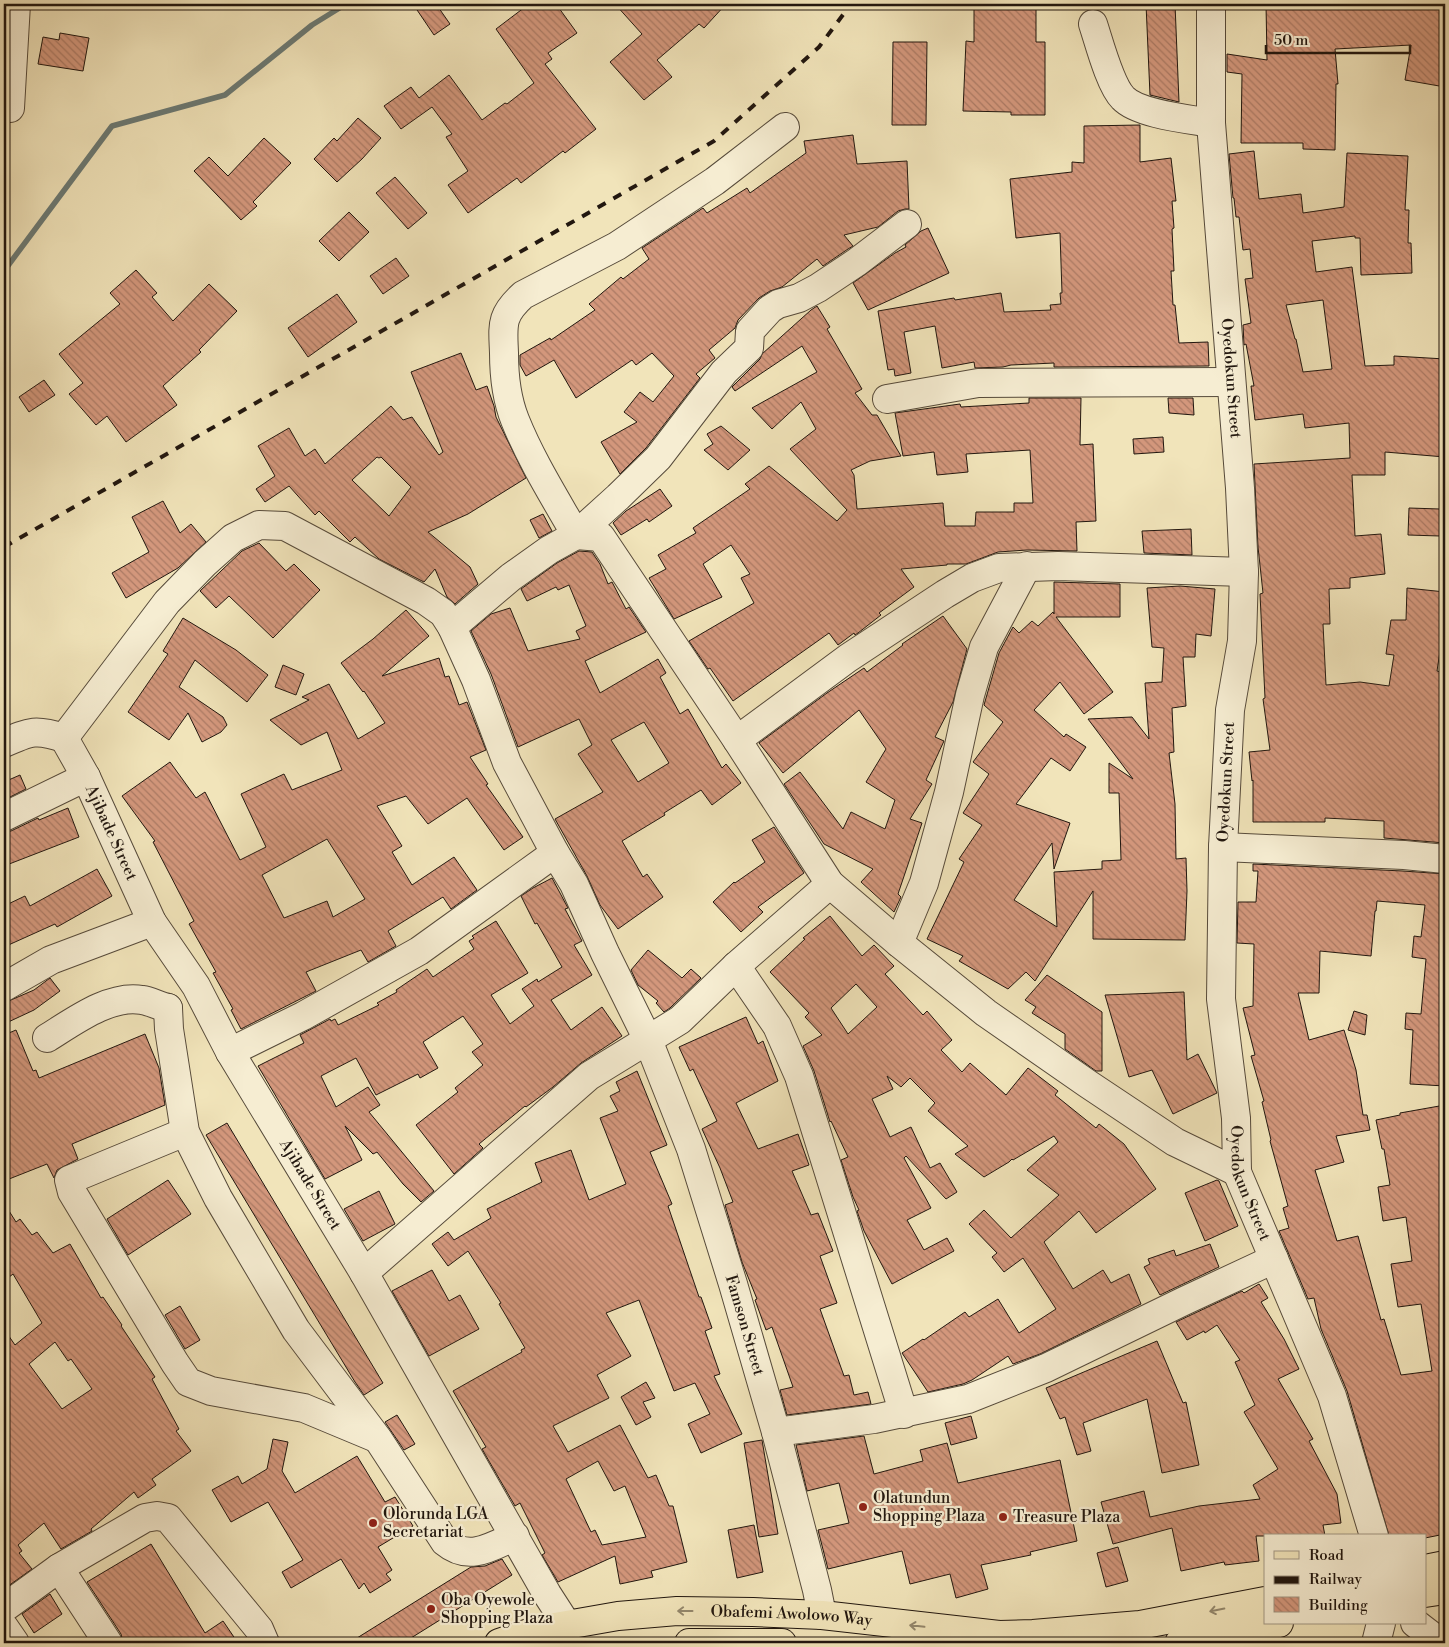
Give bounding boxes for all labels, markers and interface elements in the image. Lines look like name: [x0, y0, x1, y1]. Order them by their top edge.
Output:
scale bar: [1266, 22, 1410, 54]
text: 50 m: [1274, 31, 1308, 50]
street label: Oyedokun Street: [1217, 317, 1246, 439]
street label: Oyedokun Street: [1213, 721, 1239, 843]
street label: Ajibade Street: [81, 781, 142, 884]
street label: Oyedokun Street: [1226, 1125, 1275, 1244]
street label: Ajibade Street: [275, 1135, 346, 1234]
street label: Famson Street: [721, 1272, 769, 1378]
place label: Olatundun Shopping Plaza: [873, 1488, 986, 1526]
marker: Olatundun Shopping Plaza: [857, 1501, 869, 1513]
place label: Olorunda LGA Secretariat: [383, 1504, 489, 1542]
place label: Treasure Plaza: [1013, 1507, 1121, 1527]
marker: Treasure Plaza: [997, 1511, 1009, 1523]
marker: Olorunda LGA Secretariat: [367, 1517, 379, 1529]
legend: [1264, 1534, 1426, 1624]
text: Road: [1309, 1546, 1344, 1565]
text: Railway: [1309, 1570, 1363, 1589]
place label: Oba Oyewole Shopping Plaza: [441, 1590, 554, 1628]
text: Building: [1308, 1596, 1368, 1615]
street label: Obafemi Awolowo Way: [710, 1601, 873, 1631]
marker: Oba Oyewole Shopping Plaza: [425, 1603, 437, 1615]
one-way arrow: [677, 1606, 694, 1616]
one-way arrow: [1210, 1606, 1226, 1616]
one-way arrow: [909, 1621, 925, 1631]

